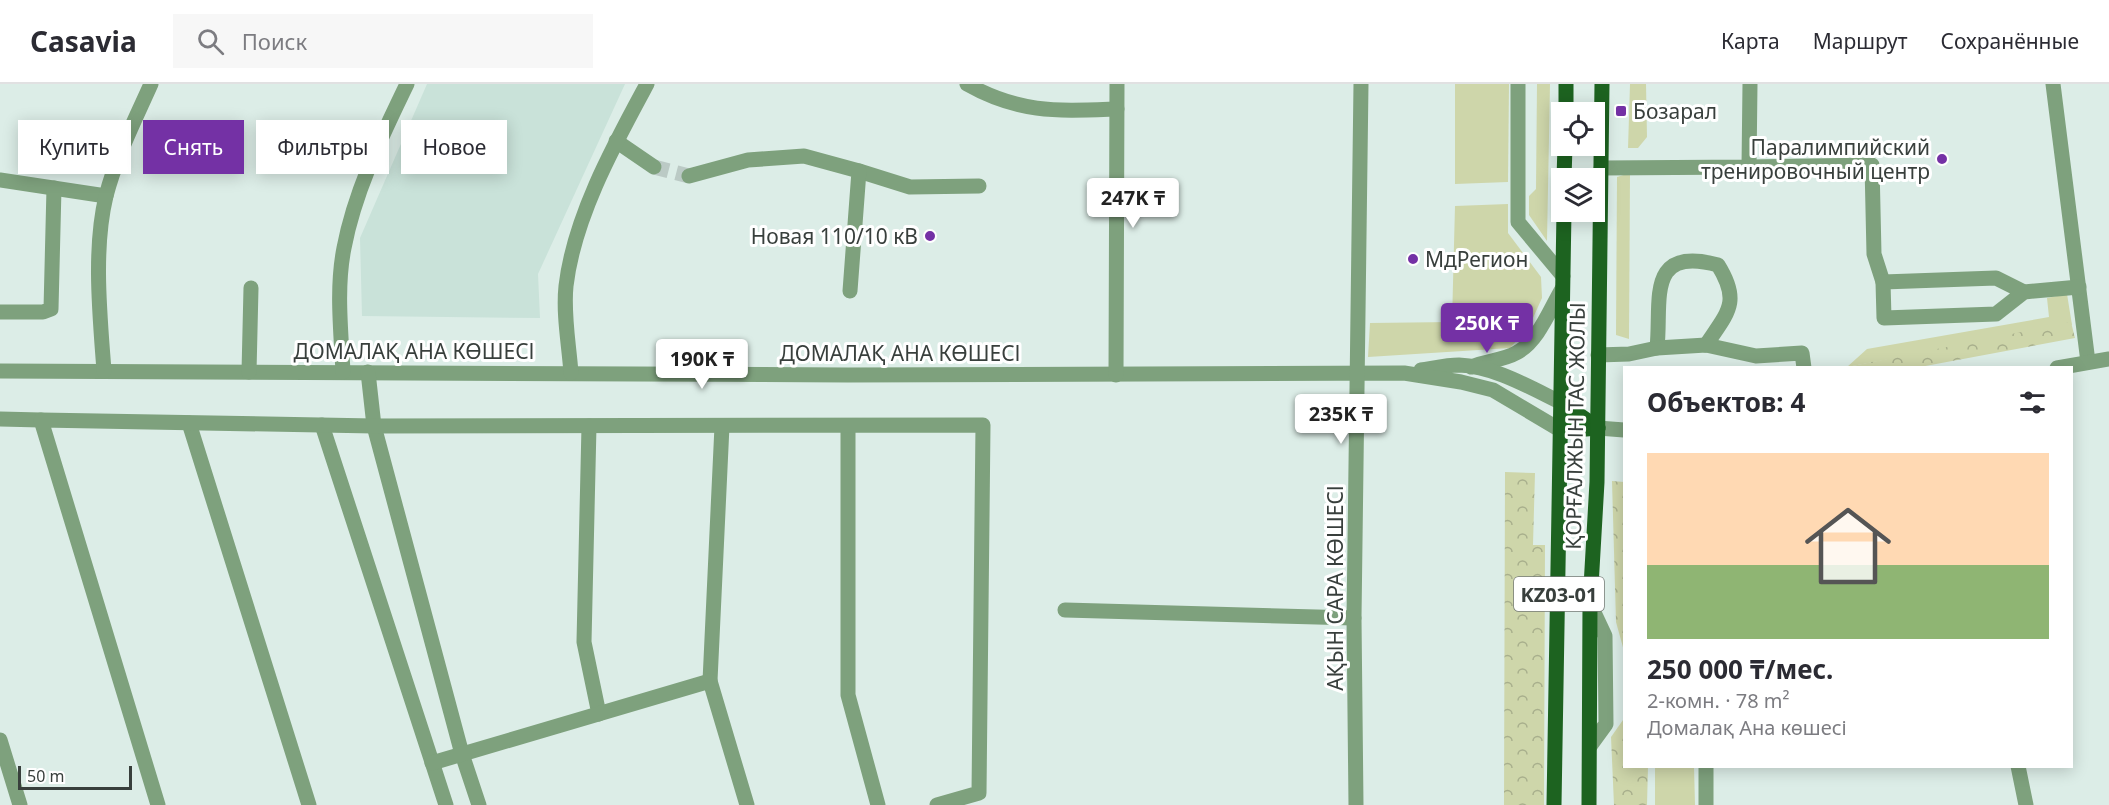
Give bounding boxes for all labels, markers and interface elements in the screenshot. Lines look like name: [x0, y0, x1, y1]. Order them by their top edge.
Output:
search box: [173, 14, 593, 68]
text: Casavia: [30, 22, 137, 60]
icon: search: [194, 25, 227, 58]
text: Поиск: [242, 26, 307, 56]
text: Карта: [1721, 27, 1780, 55]
text: Маршрут: [1813, 27, 1908, 55]
text: Сохранённые: [1941, 27, 2079, 55]
place label: Бозарал: [1633, 97, 1717, 125]
map controls: [1551, 102, 1605, 222]
button: locate: [1551, 102, 1605, 156]
marker: Бозарал: [1614, 104, 1628, 118]
chip: Купить: [18, 120, 131, 174]
chip: Снять: [143, 120, 244, 174]
chip: Фильтры: [256, 120, 389, 174]
chip: Новое: [401, 120, 507, 174]
place label: Паралимпийский тренировочный центр: [1701, 133, 1930, 185]
marker: Паралимпийский тренировочный центр: [1935, 152, 1949, 166]
button: layers: [1551, 168, 1605, 222]
pin: 247K ₸: [1084, 178, 1182, 229]
text: 247K ₸: [1101, 184, 1165, 211]
place label: Новая 110/10 кВ: [751, 222, 918, 250]
marker: Новая 110/10 кВ: [923, 229, 937, 243]
place label: МдРегион: [1425, 245, 1528, 273]
marker: МдРегион: [1406, 252, 1420, 266]
street label: ҚОРҒАЛЖЫН ТАС ЖОЛЫ: [1559, 302, 1591, 550]
pin: 250K ₸: [1438, 303, 1536, 354]
text: 250K ₸: [1455, 309, 1519, 336]
street label: ДОМАЛАҚ АНА КӨШЕСІ: [293, 337, 535, 365]
pin: 190K ₸: [653, 339, 751, 390]
street label: ДОМАЛАҚ АНА КӨШЕСІ: [779, 339, 1021, 367]
text: 190K ₸: [670, 345, 734, 372]
text: Объектов: 4: [1647, 384, 1805, 420]
icon: filters: [2016, 386, 2049, 419]
pin: 235K ₸: [1292, 394, 1390, 445]
text: 235K ₸: [1309, 400, 1373, 427]
street label: АҚЫН САРА КӨШЕСІ: [1321, 485, 1349, 691]
icon: home: [1794, 492, 1902, 600]
road number: KZ03-01: [1514, 577, 1604, 611]
text: 250 000 ₸/мес.: [1647, 651, 1833, 687]
text: 2-комн. · 78 m²: [1647, 687, 1790, 714]
text: Домалақ Ана көшесі: [1647, 714, 1847, 741]
scale bar: [18, 763, 132, 790]
text: 50 m: [27, 765, 64, 787]

